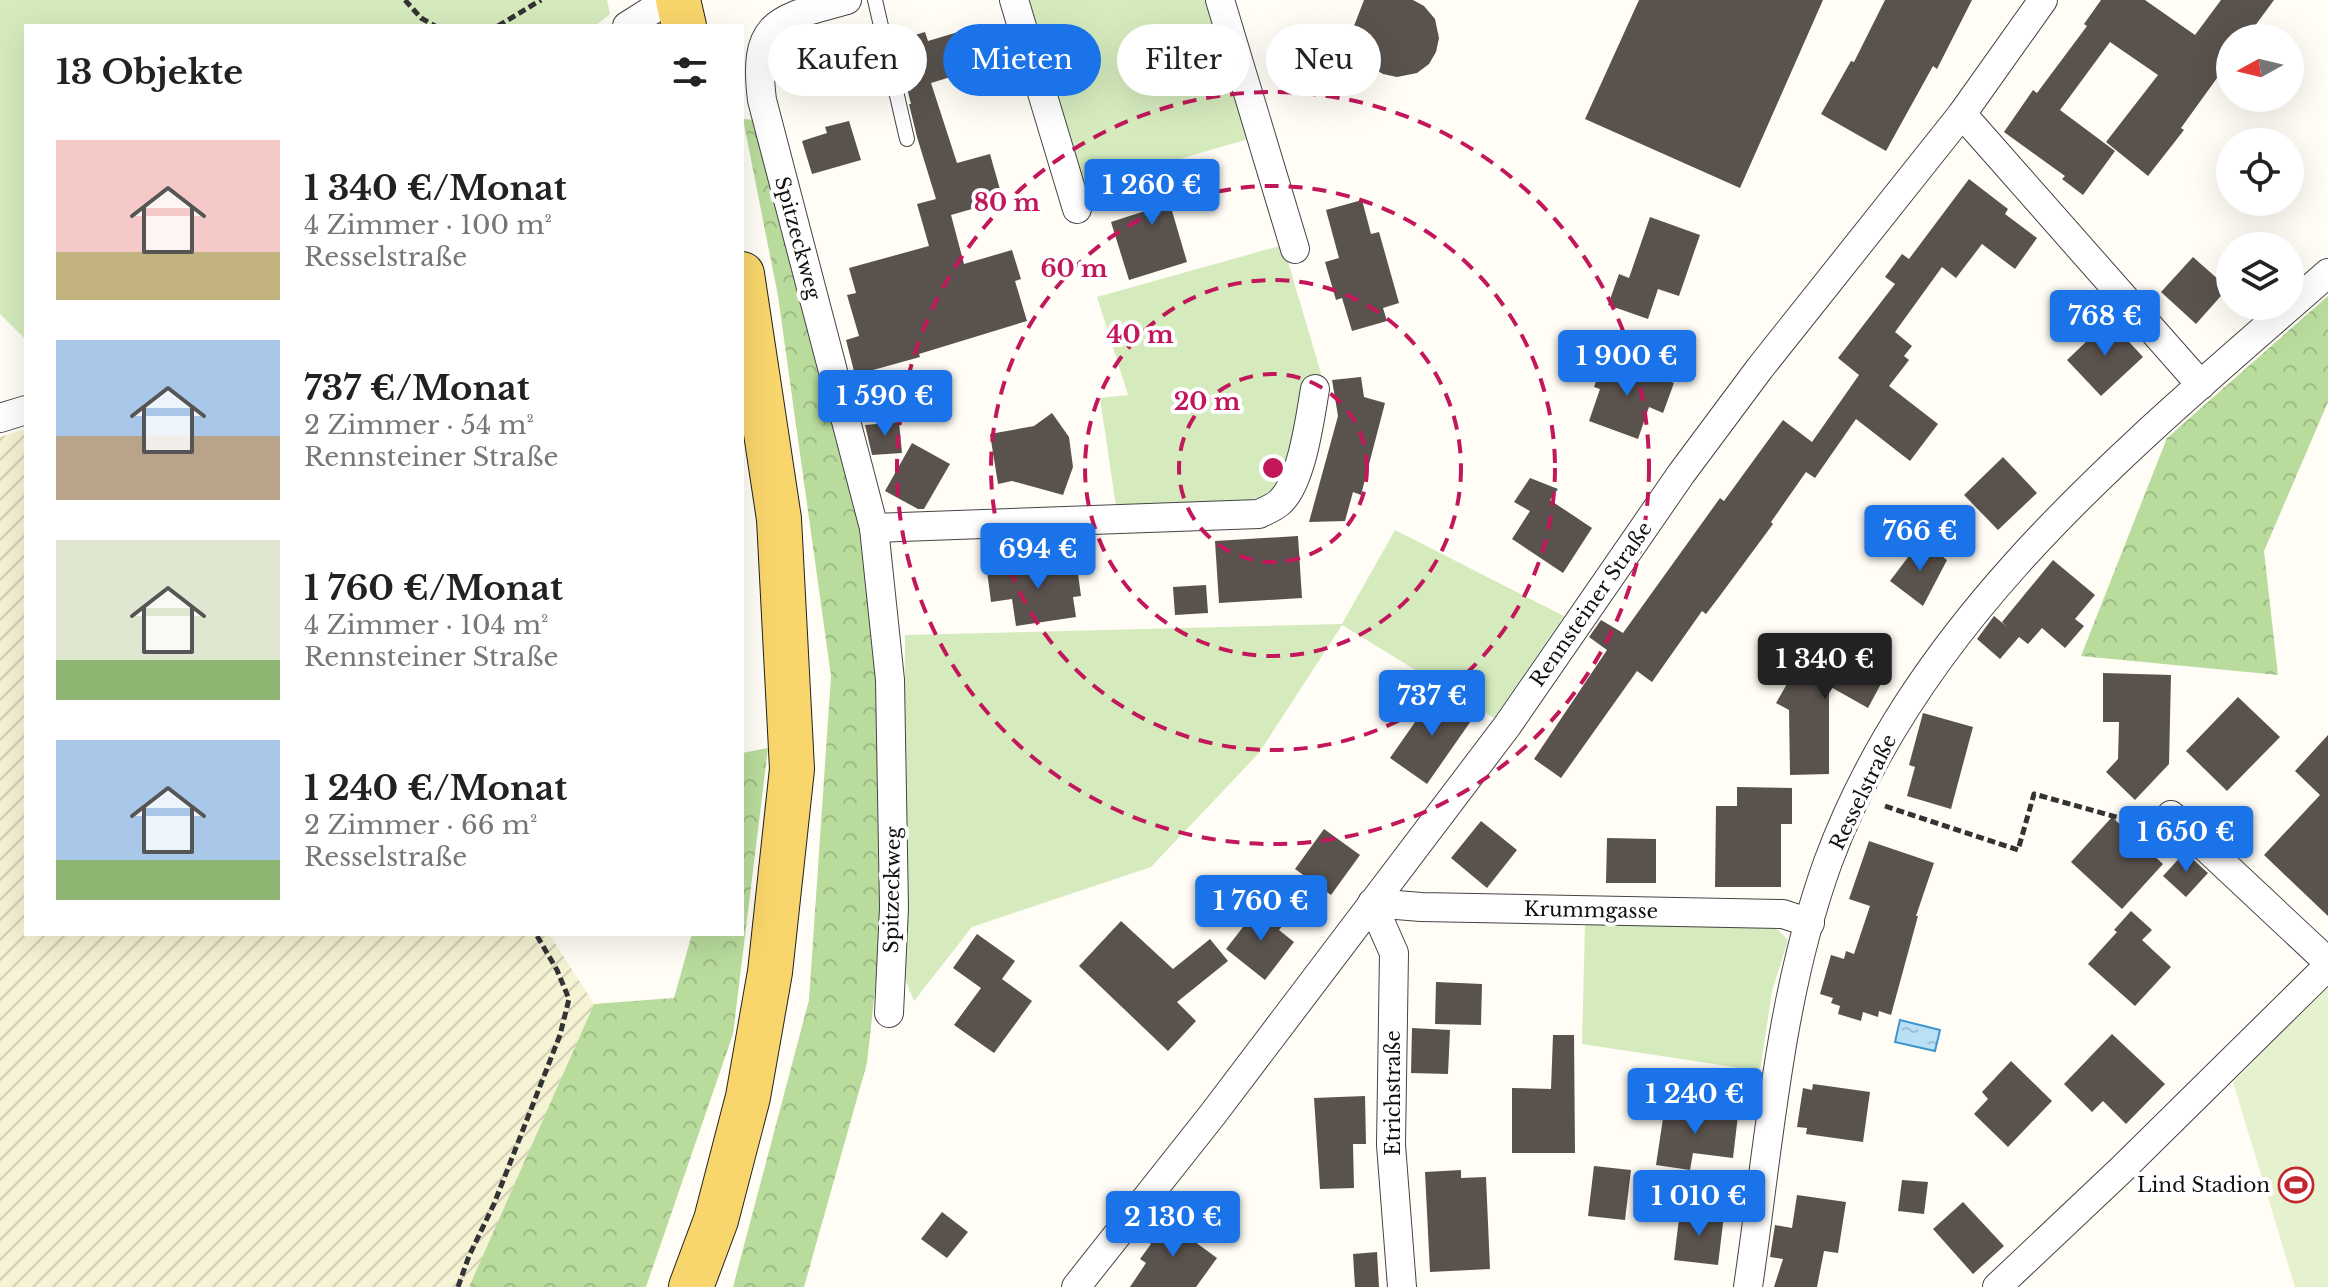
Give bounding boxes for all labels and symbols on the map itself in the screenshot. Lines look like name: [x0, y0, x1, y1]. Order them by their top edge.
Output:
north arrow: [2216, 24, 2304, 112]
pin: 1 260 €: [1078, 159, 1226, 227]
street label: Spitzeckweg: [770, 174, 826, 303]
text: 80 m: [974, 188, 1041, 217]
text: 60 m: [1040, 254, 1108, 283]
pin: 768 €: [2049, 290, 2161, 358]
text: 40 m: [1107, 320, 1174, 349]
pin: 1 900 €: [1553, 330, 1701, 398]
pin: 1 590 €: [811, 370, 959, 438]
text: 20 m: [1174, 387, 1241, 416]
centre of rings: [1259, 454, 1287, 482]
pin: 766 €: [1864, 505, 1976, 573]
street label: Rennsteiner Straße: [1525, 517, 1657, 691]
pin: 694 €: [982, 523, 1094, 591]
pin: 1 340 €: [1751, 633, 1899, 701]
pin: 737 €: [1376, 670, 1488, 738]
street label: Resselstraße: [1825, 730, 1901, 854]
pin: 1 650 €: [2112, 806, 2260, 874]
street label: Spitzeckweg: [879, 826, 905, 953]
pin: 1 760 €: [1187, 875, 1335, 943]
street label: Krummgasse: [1524, 897, 1658, 923]
street label: Etrichstraße: [1381, 1030, 1405, 1156]
pin: 1 240 €: [1621, 1068, 1769, 1136]
sports icon: Lind Stadion: [2277, 1166, 2315, 1204]
pin: 1 010 €: [1625, 1170, 1773, 1238]
place label: Lind Stadion: [2137, 1173, 2270, 1197]
pin: 2 130 €: [1099, 1191, 1247, 1259]

